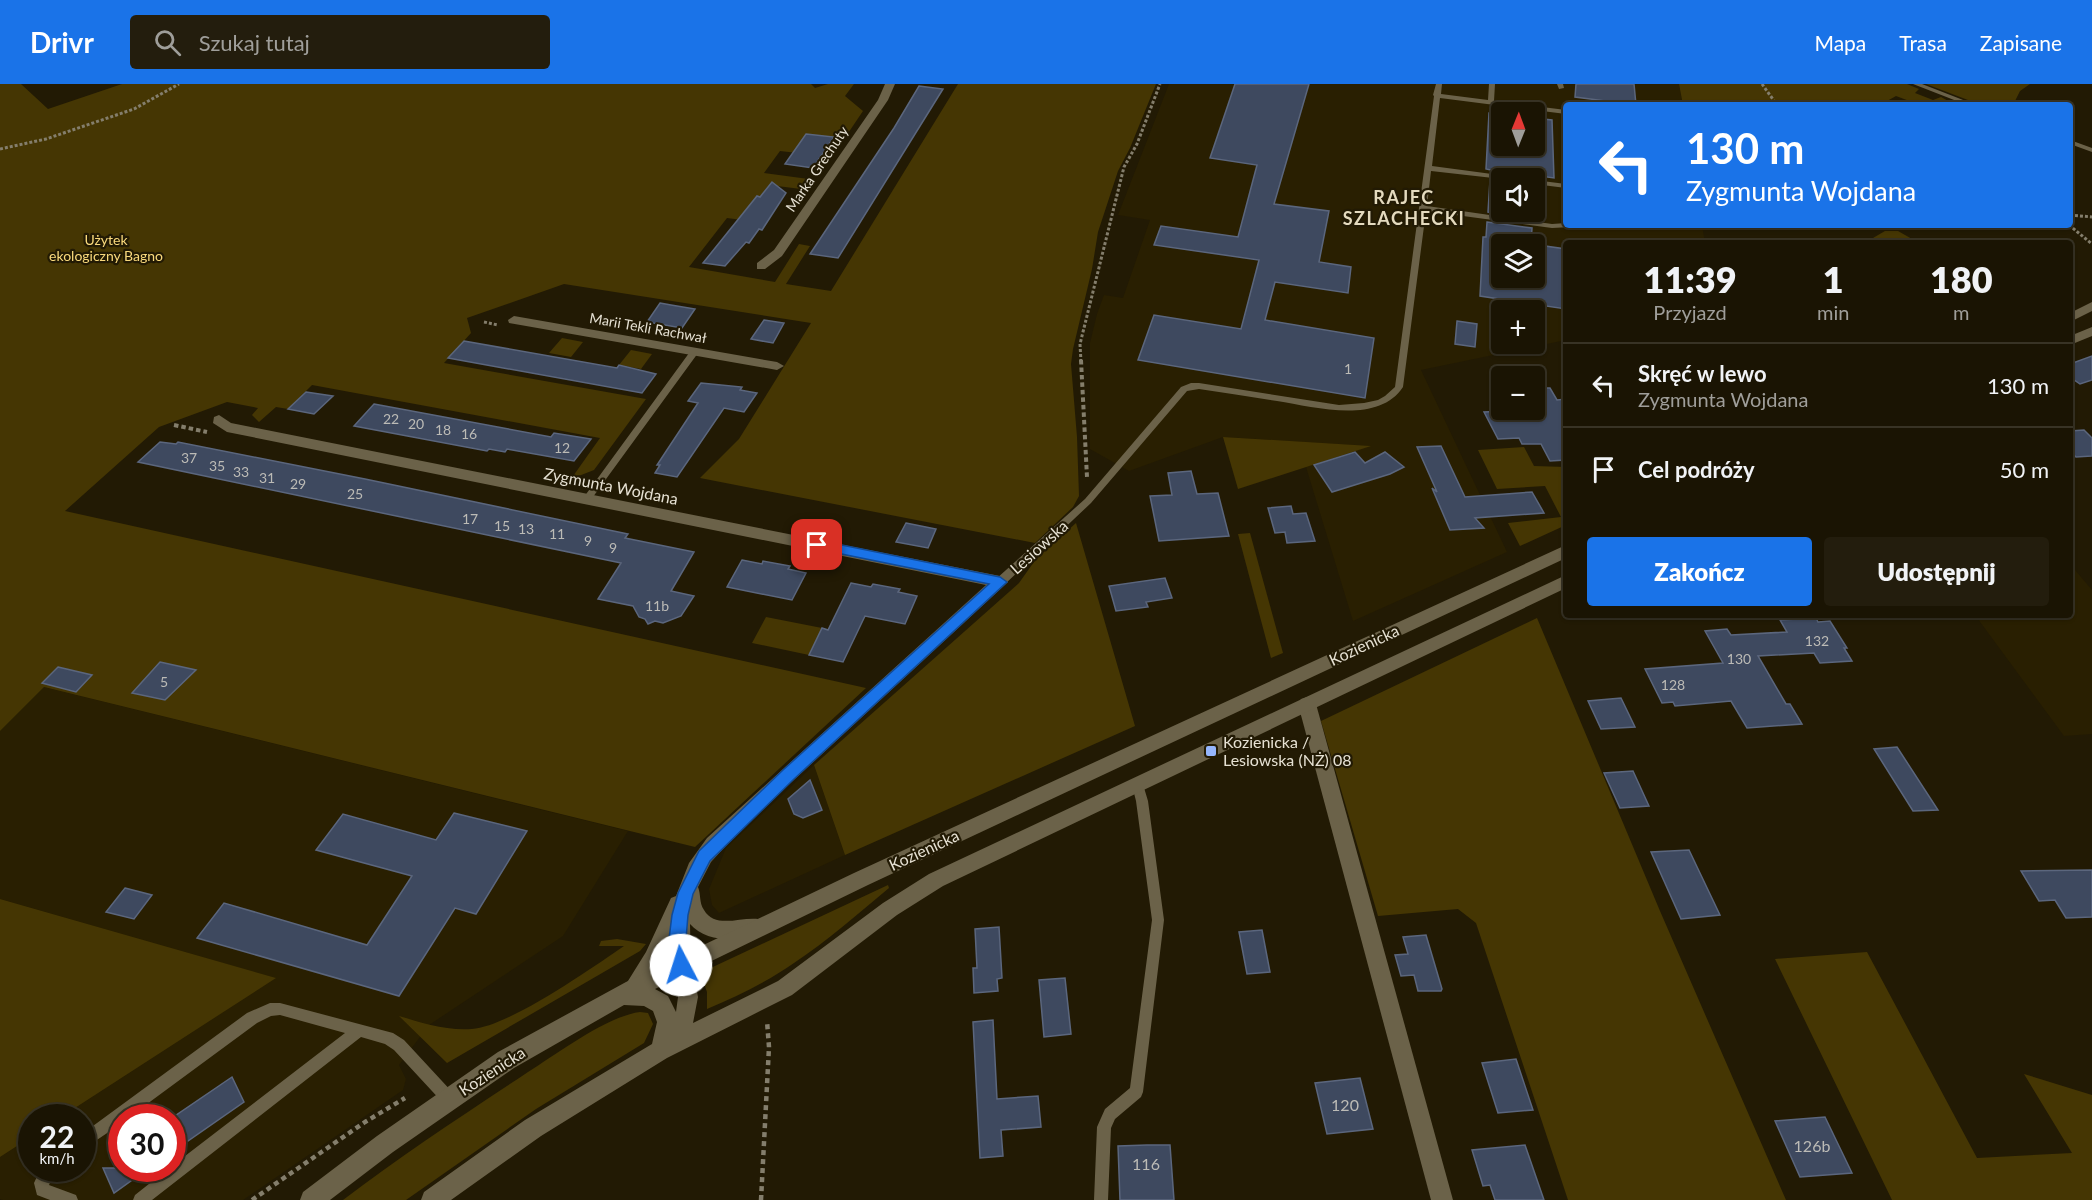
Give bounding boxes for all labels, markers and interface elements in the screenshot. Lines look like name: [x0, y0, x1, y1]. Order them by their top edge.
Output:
search box: [130, 15, 550, 69]
text: Drivr: [30, 25, 94, 59]
icon: search: [151, 26, 184, 59]
text: Szukaj tutaj: [199, 29, 310, 56]
text: Mapa: [1814, 30, 1866, 55]
text: Trasa: [1899, 30, 1947, 55]
text: Zapisane: [1980, 30, 2062, 55]
north arrow: [1491, 102, 1545, 156]
map controls: [1491, 102, 1545, 420]
street label: Marka Grechuty: [782, 122, 852, 215]
text: 130 m: [1686, 123, 1804, 173]
icon: left: [1587, 126, 1665, 204]
button: sound: [1491, 168, 1545, 222]
text: Zygmunta Wojdana: [1686, 174, 1916, 207]
district label: RAJEC SZLACHECKI: [1343, 186, 1465, 229]
park label: Użytek ekologiczny Bagno: [49, 231, 163, 264]
button: layers: [1491, 234, 1545, 288]
text: 11:39: [1643, 257, 1737, 301]
text: 1: [1823, 257, 1844, 301]
text: 180: [1930, 257, 1993, 301]
button: +: [1491, 300, 1545, 354]
text: Przyjazd: [1653, 300, 1727, 324]
text: min: [1817, 300, 1849, 324]
text: m: [1953, 300, 1969, 324]
street label: Marii Tekli Rachwał: [588, 309, 708, 346]
house number: 1: [1344, 360, 1352, 377]
text: Skręć w lewo: [1638, 360, 1767, 387]
button: −: [1491, 366, 1545, 420]
icon: left: [1587, 369, 1620, 402]
text: 130 m: [1987, 372, 2049, 399]
text: Zygmunta Wojdana: [1638, 387, 1808, 411]
house number: 22: [383, 410, 399, 427]
house number: 20: [408, 415, 424, 432]
house number: 18: [435, 421, 451, 438]
house number: 16: [461, 425, 477, 442]
house number: 12: [554, 439, 570, 456]
house number: 37: [181, 449, 197, 466]
icon: arrive: [1587, 453, 1620, 486]
text: Cel podróży: [1638, 456, 1755, 483]
text: 50 m: [2000, 456, 2049, 483]
house number: 35: [209, 457, 225, 474]
house number: 33: [233, 463, 249, 480]
street label: Zygmunta Wojdana: [542, 463, 680, 508]
house number: 31: [259, 469, 275, 486]
house number: 29: [290, 475, 306, 492]
house number: 25: [347, 485, 363, 502]
house number: 17: [462, 510, 478, 527]
street label: Lesiowska: [1006, 516, 1072, 578]
house number: 15: [494, 517, 510, 534]
pin: [791, 519, 842, 570]
house number: 13: [518, 520, 534, 537]
house number: 11: [549, 525, 565, 542]
icon: arrive: [800, 528, 833, 561]
house number: 9: [584, 532, 592, 549]
button: Zakończ: [1587, 537, 1812, 606]
button: Udostępnij: [1824, 537, 2049, 606]
house number: 9: [609, 539, 617, 556]
house number: 11b: [645, 597, 669, 614]
street label: Kozienicka: [1326, 620, 1402, 669]
house number: 132: [1805, 632, 1829, 649]
house number: 130: [1727, 650, 1751, 667]
house number: 5: [160, 673, 168, 690]
house number: 128: [1661, 676, 1685, 693]
place label: Kozienicka / Lesiowska (NŻ) 08: [1223, 732, 1351, 769]
marker: Kozienicka / Lesiowska (NŻ) 08: [1204, 744, 1218, 758]
street label: Kozienicka: [886, 825, 962, 874]
position arrow: [649, 933, 713, 997]
street label: Kozienicka: [455, 1042, 528, 1099]
house number: 120: [1331, 1095, 1359, 1114]
speed limit sign: 30: [108, 1104, 186, 1182]
text: 22: [40, 1118, 74, 1154]
house number: 126b: [1794, 1136, 1830, 1155]
text: km/h: [39, 1149, 75, 1167]
house number: 116: [1132, 1154, 1160, 1173]

